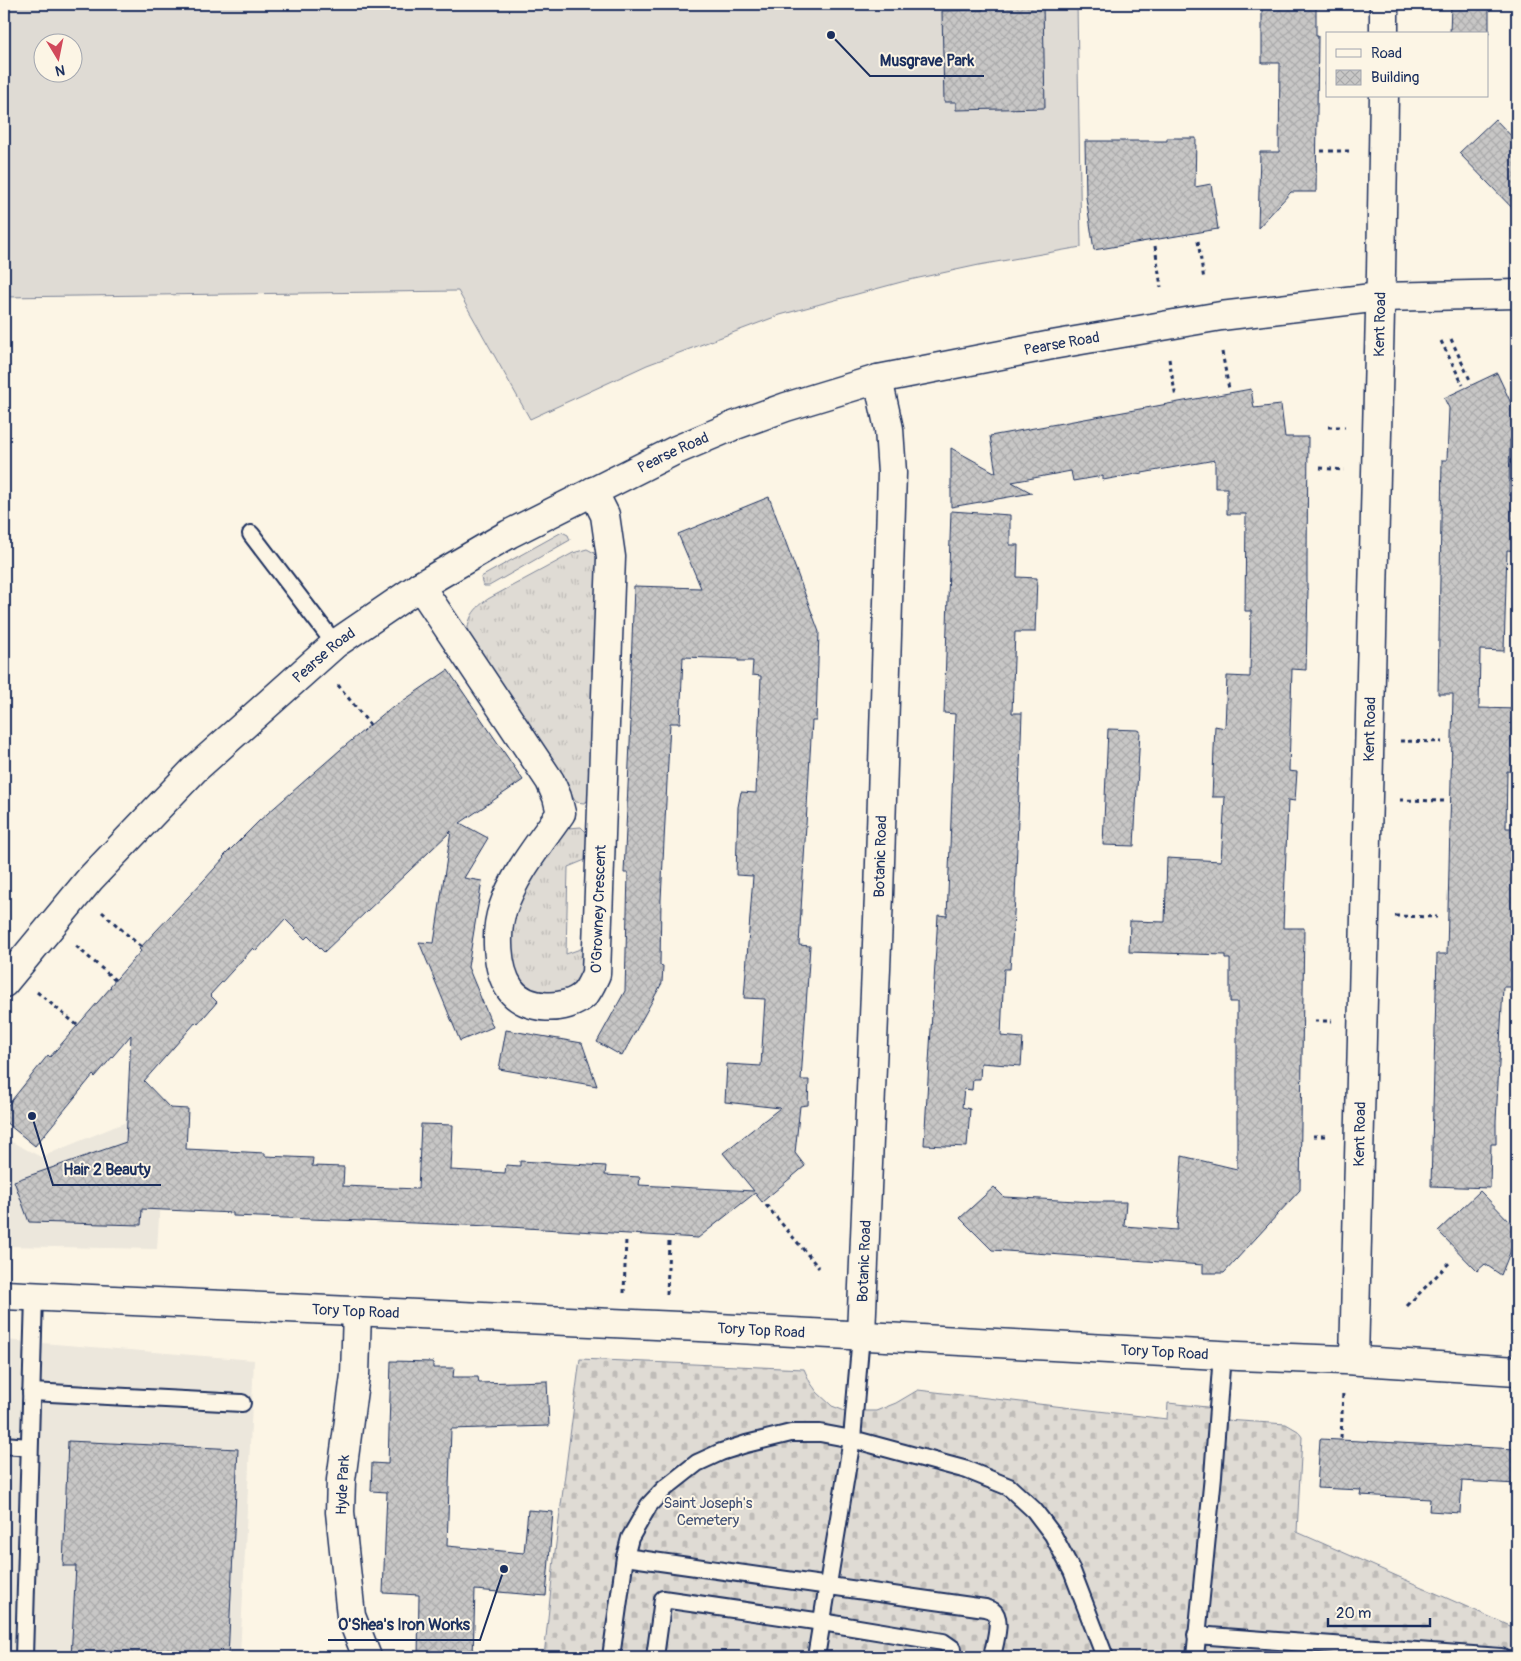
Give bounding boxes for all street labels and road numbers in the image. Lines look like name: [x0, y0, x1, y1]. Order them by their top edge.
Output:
street label: Kent Road: [1369, 292, 1390, 357]
street label: Pearse Road: [1022, 328, 1101, 360]
street label: Pearse Road: [634, 428, 712, 477]
street label: Pearse Road: [288, 623, 359, 687]
street label: Kent Road: [1359, 697, 1380, 762]
street label: Botanic Road: [869, 815, 891, 898]
street label: O'Growney Crescent: [587, 843, 610, 974]
street label: Kent Road: [1349, 1101, 1370, 1167]
street label: Botanic Road: [853, 1220, 875, 1303]
street label: Tory Top Road: [311, 1300, 400, 1323]
street label: Tory Top Road: [717, 1318, 806, 1342]
street label: Tory Top Road: [1120, 1340, 1209, 1364]
street label: Hyde Park: [332, 1454, 354, 1516]

